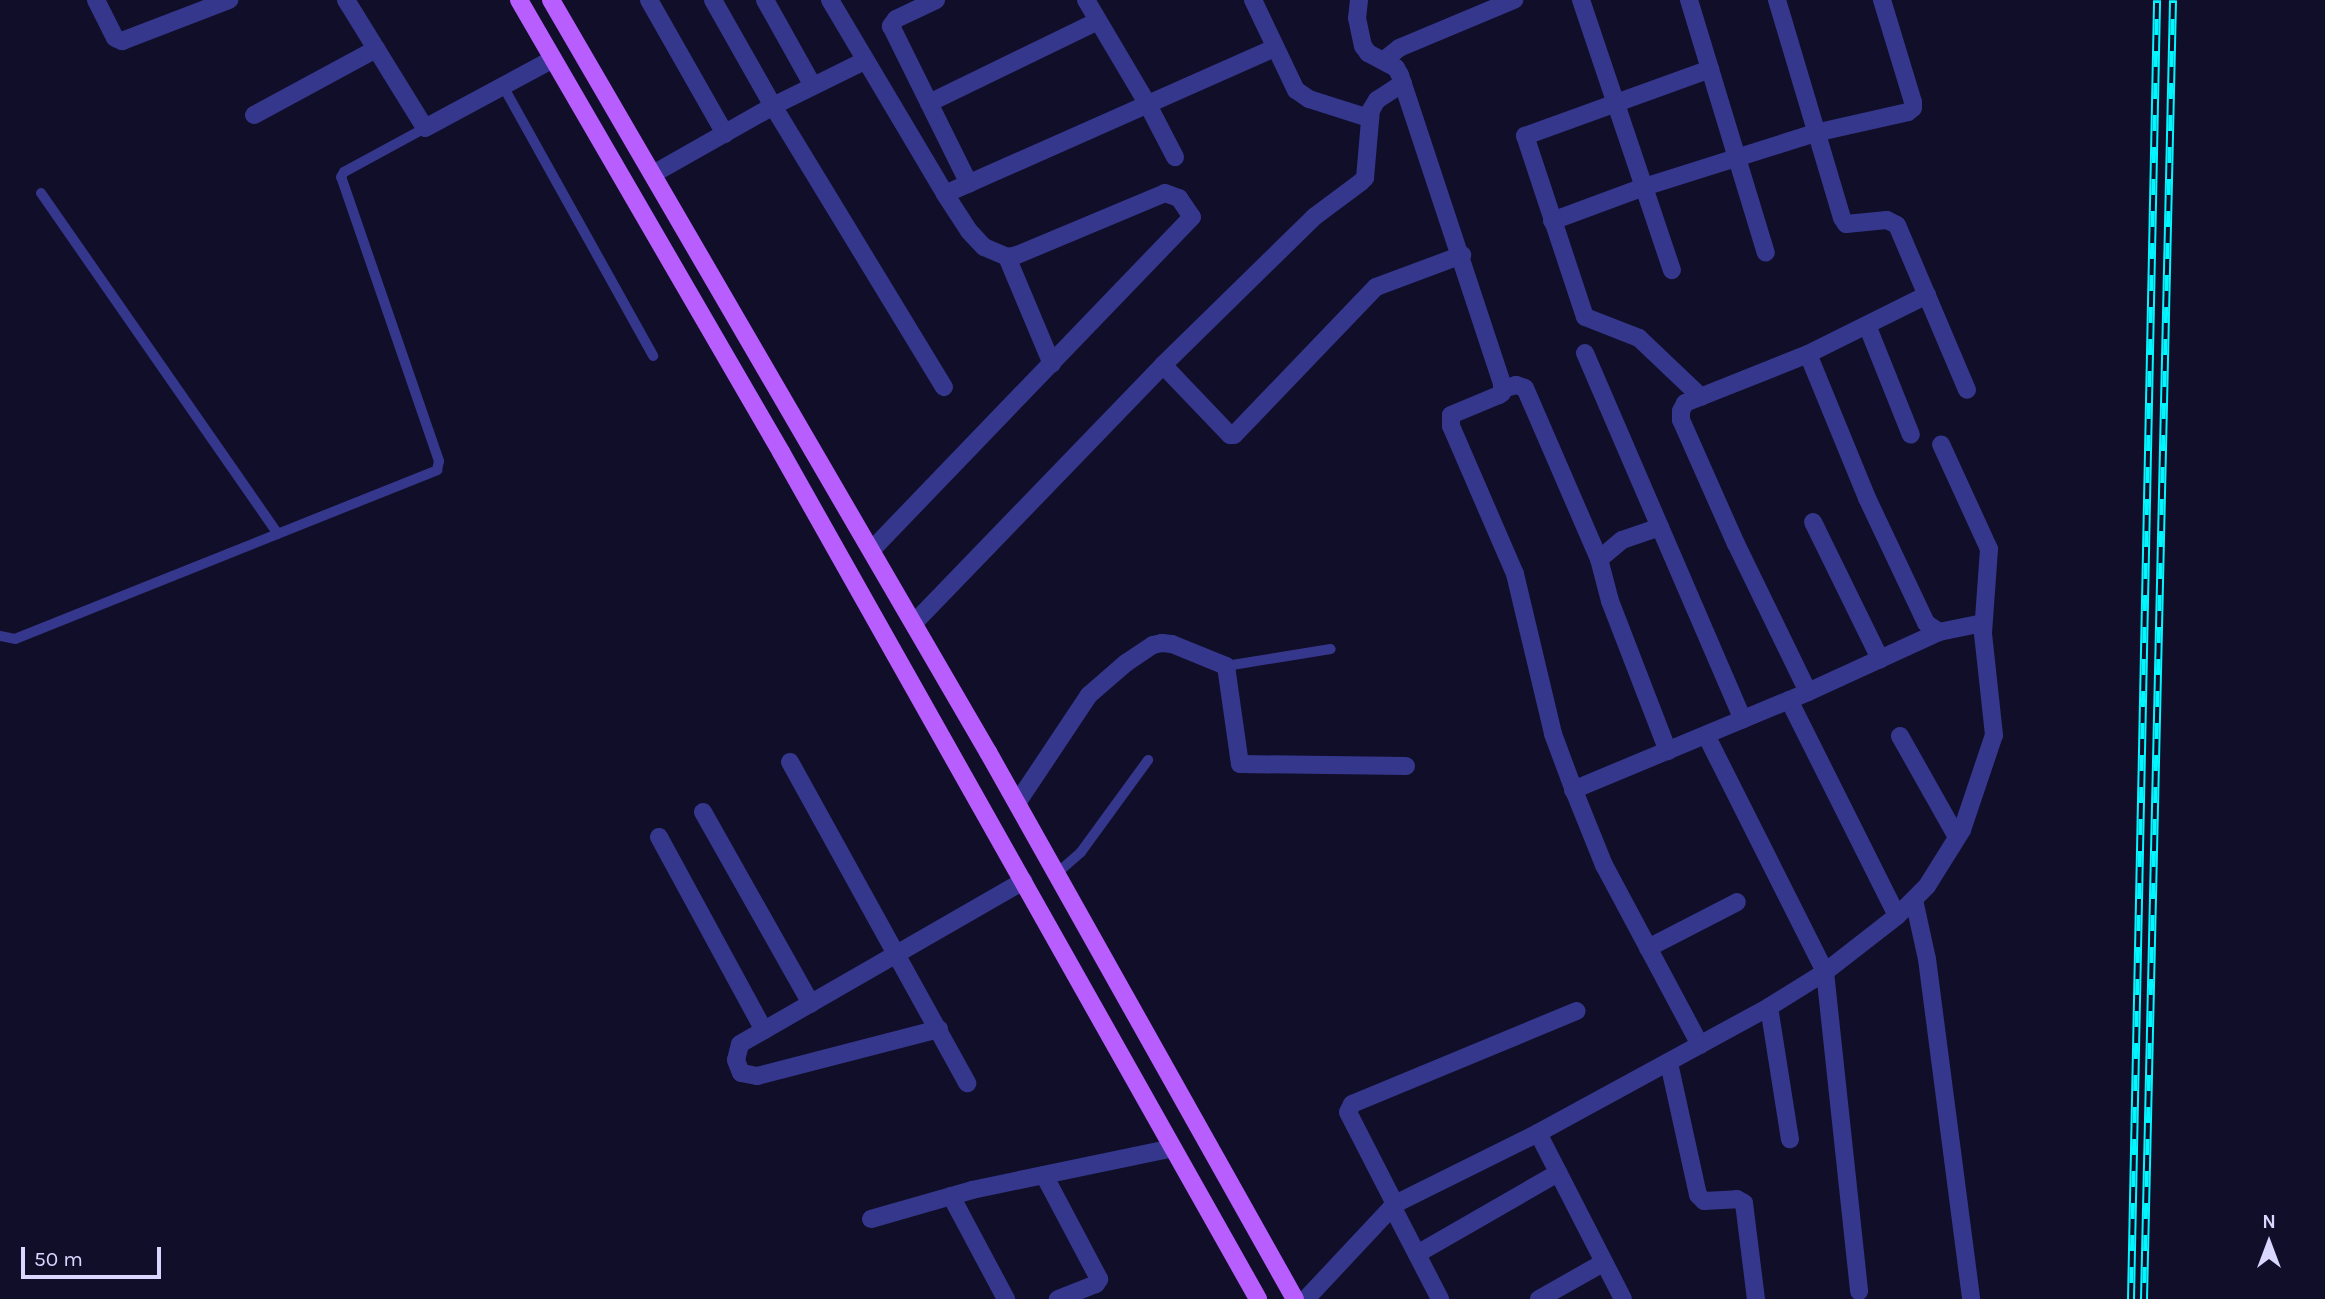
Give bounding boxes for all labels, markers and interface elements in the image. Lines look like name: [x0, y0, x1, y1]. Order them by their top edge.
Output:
north arrow: [2234, 1208, 2304, 1278]
text: N: [2262, 1211, 2276, 1233]
scale bar: [24, 1232, 164, 1276]
text: 50 m: [34, 1247, 83, 1271]

